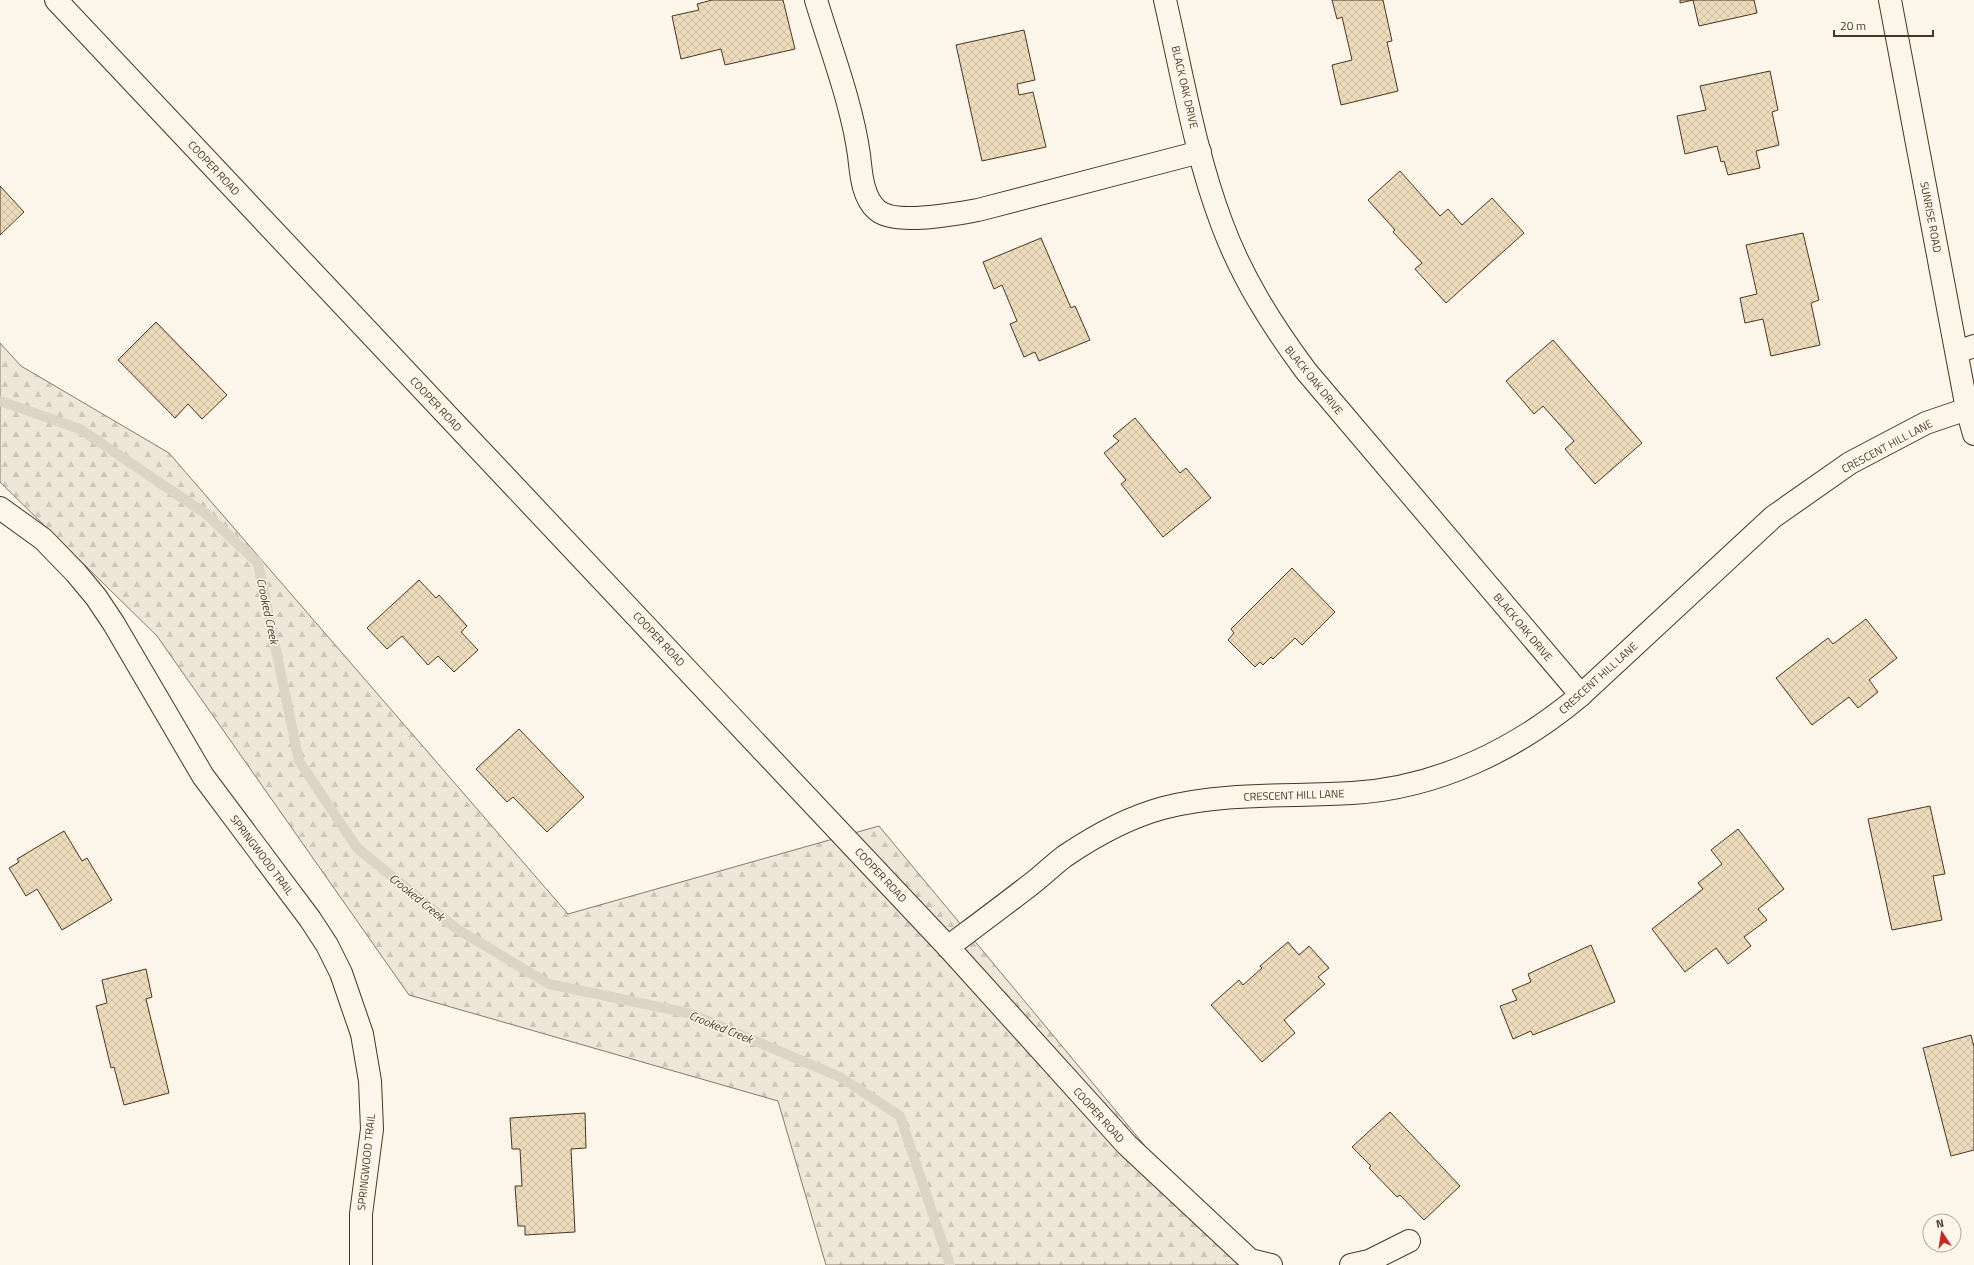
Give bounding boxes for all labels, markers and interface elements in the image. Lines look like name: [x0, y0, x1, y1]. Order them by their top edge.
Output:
scale bar: [1834, 12, 1933, 38]
text: 20 m: [1840, 16, 1866, 35]
street label: BLACK OAK DRIVE: [1168, 44, 1202, 130]
street label: COOPER ROAD: [184, 137, 244, 199]
street label: SUNRISE ROAD: [1916, 180, 1946, 254]
street label: BLACK OAK DRIVE: [1281, 342, 1347, 418]
street label: COOPER ROAD: [406, 373, 466, 435]
street label: CRESCENT HILL LANE: [1839, 415, 1935, 477]
water label: Crooked Creek: [252, 576, 285, 647]
street label: BLACK OAK DRIVE: [1490, 589, 1556, 665]
street label: COOPER ROAD: [629, 608, 689, 670]
street label: CRESCENT HILL LANE: [1555, 638, 1641, 718]
street label: CRESCENT HILL LANE: [1243, 785, 1345, 805]
street label: SPRINGWOOD TRAIL: [226, 811, 298, 899]
street label: COOPER ROAD: [851, 844, 911, 906]
water label: Crooked Creek: [385, 869, 450, 927]
water label: Crooked Creek: [686, 1006, 757, 1049]
street label: COOPER ROAD: [1070, 1084, 1128, 1146]
street label: SPRINGWOOD TRAIL: [353, 1112, 379, 1211]
north arrow: [1922, 1213, 1962, 1253]
text: N: [1935, 1215, 1945, 1232]

